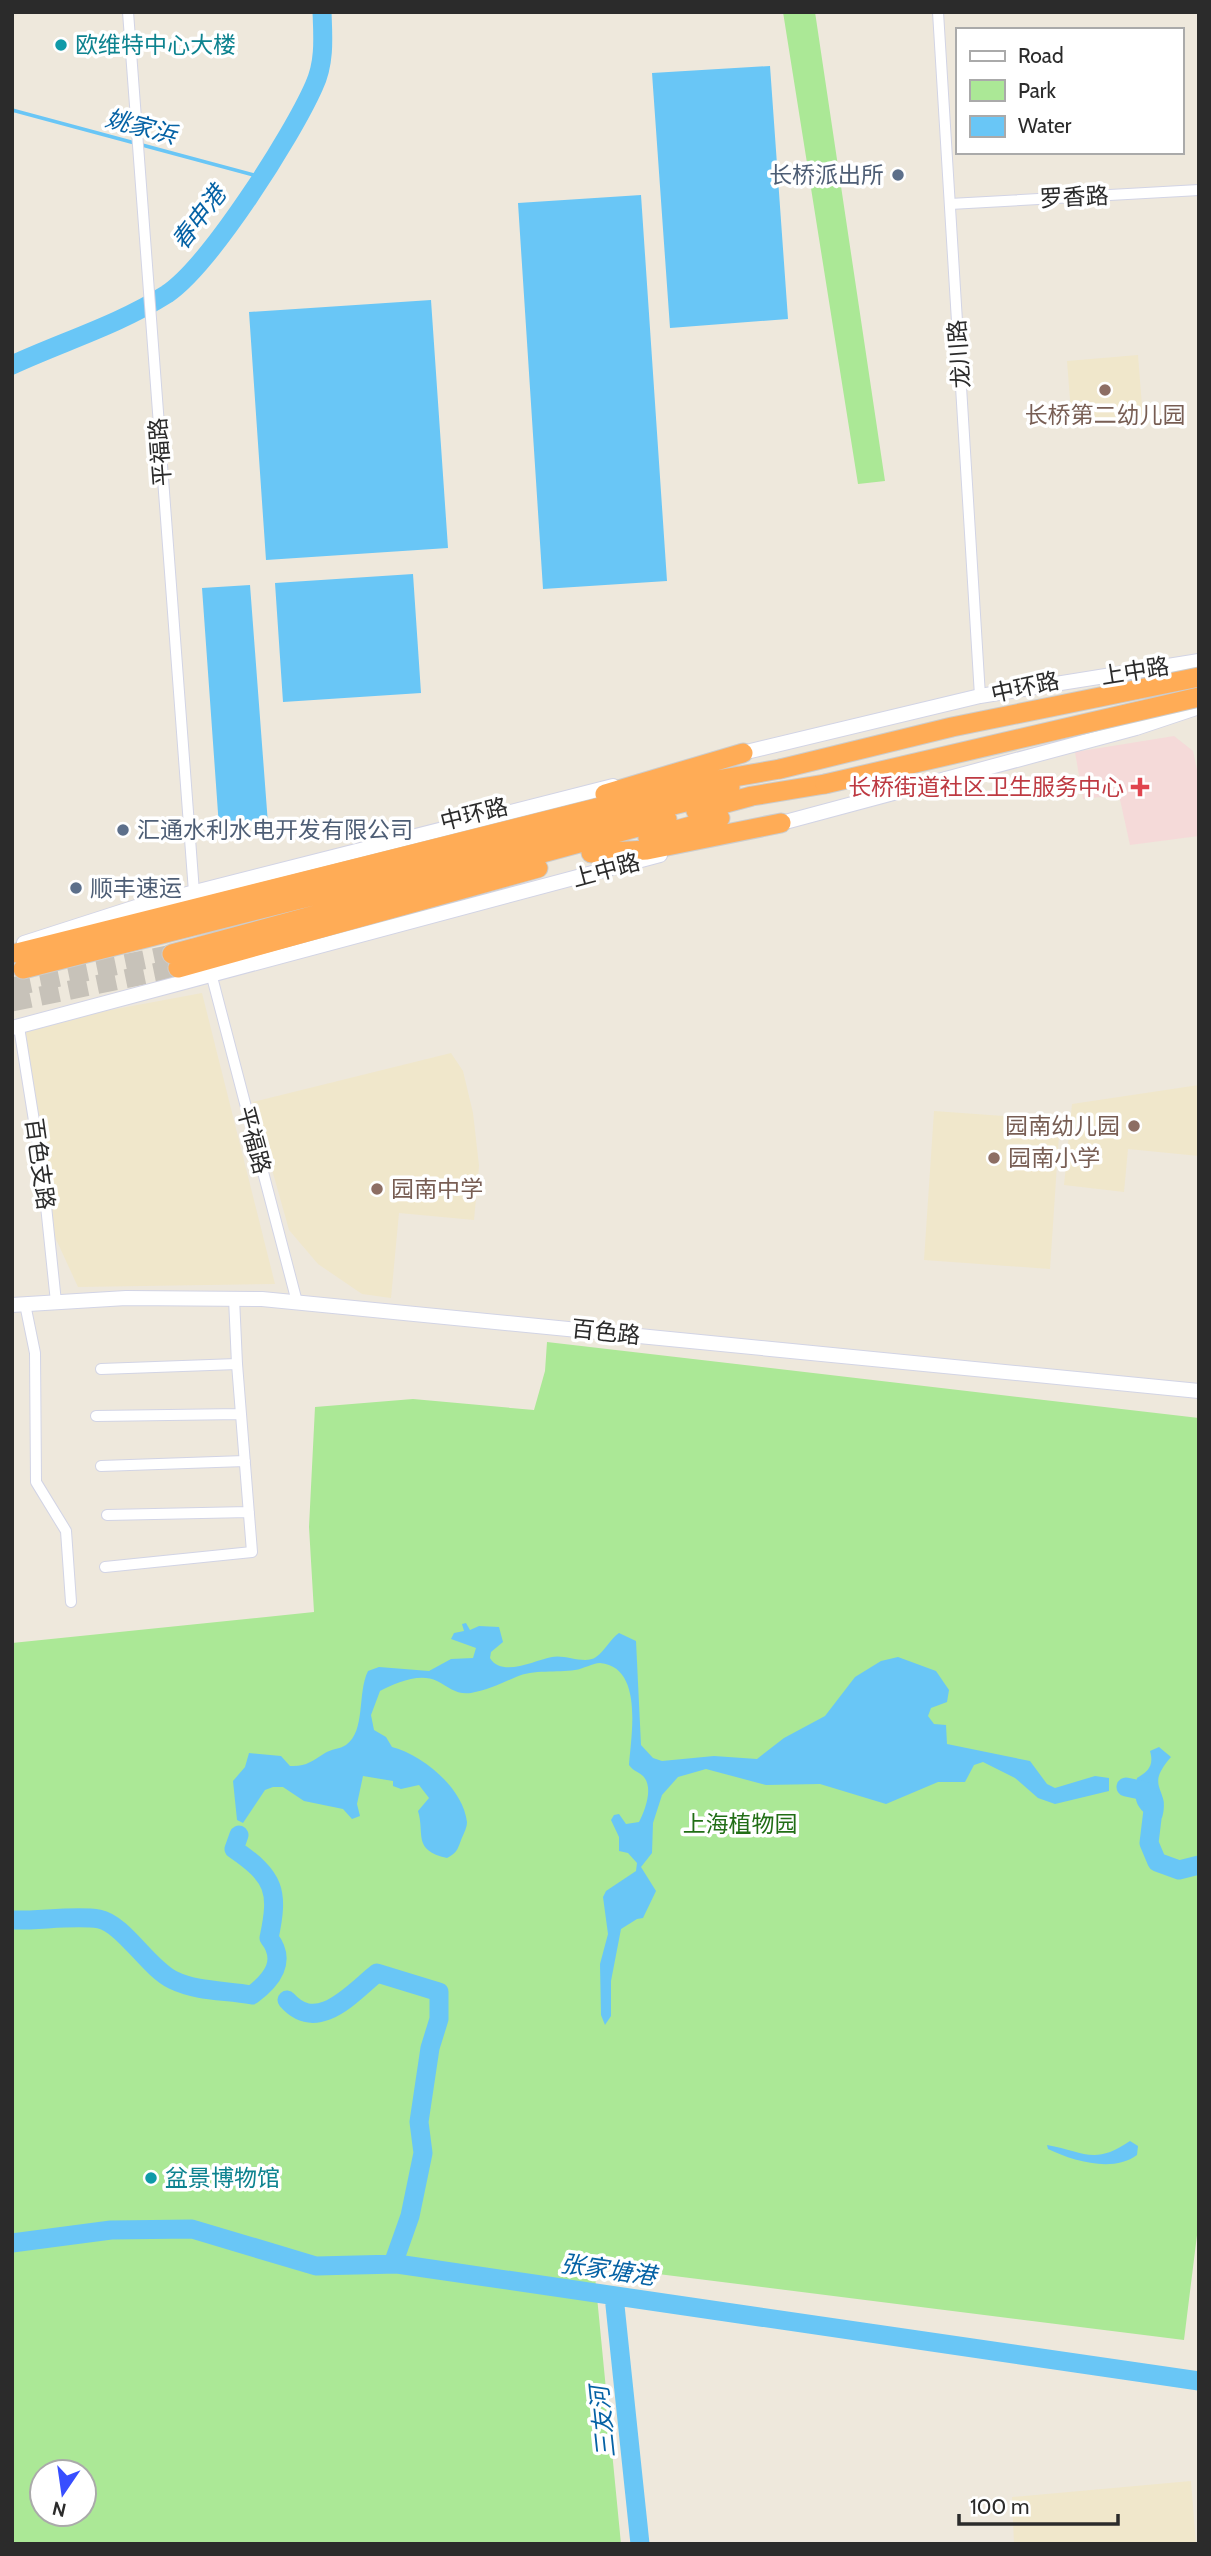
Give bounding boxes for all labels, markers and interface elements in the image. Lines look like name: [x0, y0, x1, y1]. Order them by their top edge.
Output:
legend: [956, 28, 1183, 154]
place label: 欧维特中心大楼: [75, 31, 236, 59]
marker: 欧维特中心大楼: [53, 37, 69, 53]
text: Road: [1018, 43, 1064, 68]
text: Park: [1018, 78, 1056, 103]
water label: 姚家浜: [103, 103, 182, 150]
text: Water: [1018, 113, 1072, 138]
place label: 长桥派出所: [769, 161, 884, 189]
marker: 长桥派出所: [890, 167, 906, 183]
water label: 春申港: [165, 178, 234, 255]
street label: 罗香路: [1039, 181, 1109, 213]
street label: 龙川路: [943, 319, 975, 389]
marker: 长桥第二幼儿园: [1097, 382, 1113, 398]
place label: 长桥第二幼儿园: [1025, 401, 1186, 429]
street label: 平福路: [144, 417, 176, 487]
street label: 上中路: [1099, 652, 1171, 690]
street label: 中环路: [988, 666, 1062, 708]
place label: 长桥街道社区卫生服务中心: [848, 773, 1124, 801]
marker: 长桥街道社区卫生服务中心: [1130, 777, 1150, 797]
street label: 中环路: [437, 792, 511, 836]
place label: 汇通水利水电开发有限公司: [137, 816, 413, 844]
marker: 汇通水利水电开发有限公司: [115, 822, 131, 838]
street label: 上中路: [569, 848, 643, 892]
place label: 顺丰速运: [90, 874, 182, 902]
marker: 顺丰速运: [68, 880, 84, 896]
street label: 平福路: [232, 1103, 276, 1177]
place label: 园南幼儿园: [1005, 1112, 1120, 1140]
street label: 百色支路: [20, 1116, 60, 1212]
marker: 园南幼儿园: [1126, 1118, 1142, 1134]
place label: 园南小学: [1008, 1144, 1100, 1172]
marker: 园南小学: [986, 1150, 1002, 1166]
place label: 园南中学: [391, 1175, 483, 1203]
marker: 园南中学: [369, 1181, 385, 1197]
street label: 百色路: [570, 1314, 642, 1350]
park label: 上海植物园: [683, 1810, 798, 1838]
place label: 盆景博物馆: [165, 2164, 280, 2192]
marker: 盆景博物馆: [143, 2170, 159, 2186]
water label: 张家塘港: [559, 2248, 661, 2291]
water label: 三友河: [584, 2381, 621, 2459]
north arrow: [28, 2458, 98, 2528]
scale bar: [959, 2482, 1118, 2526]
text: 100 m: [970, 2494, 1029, 2519]
text: N: [50, 2496, 68, 2522]

